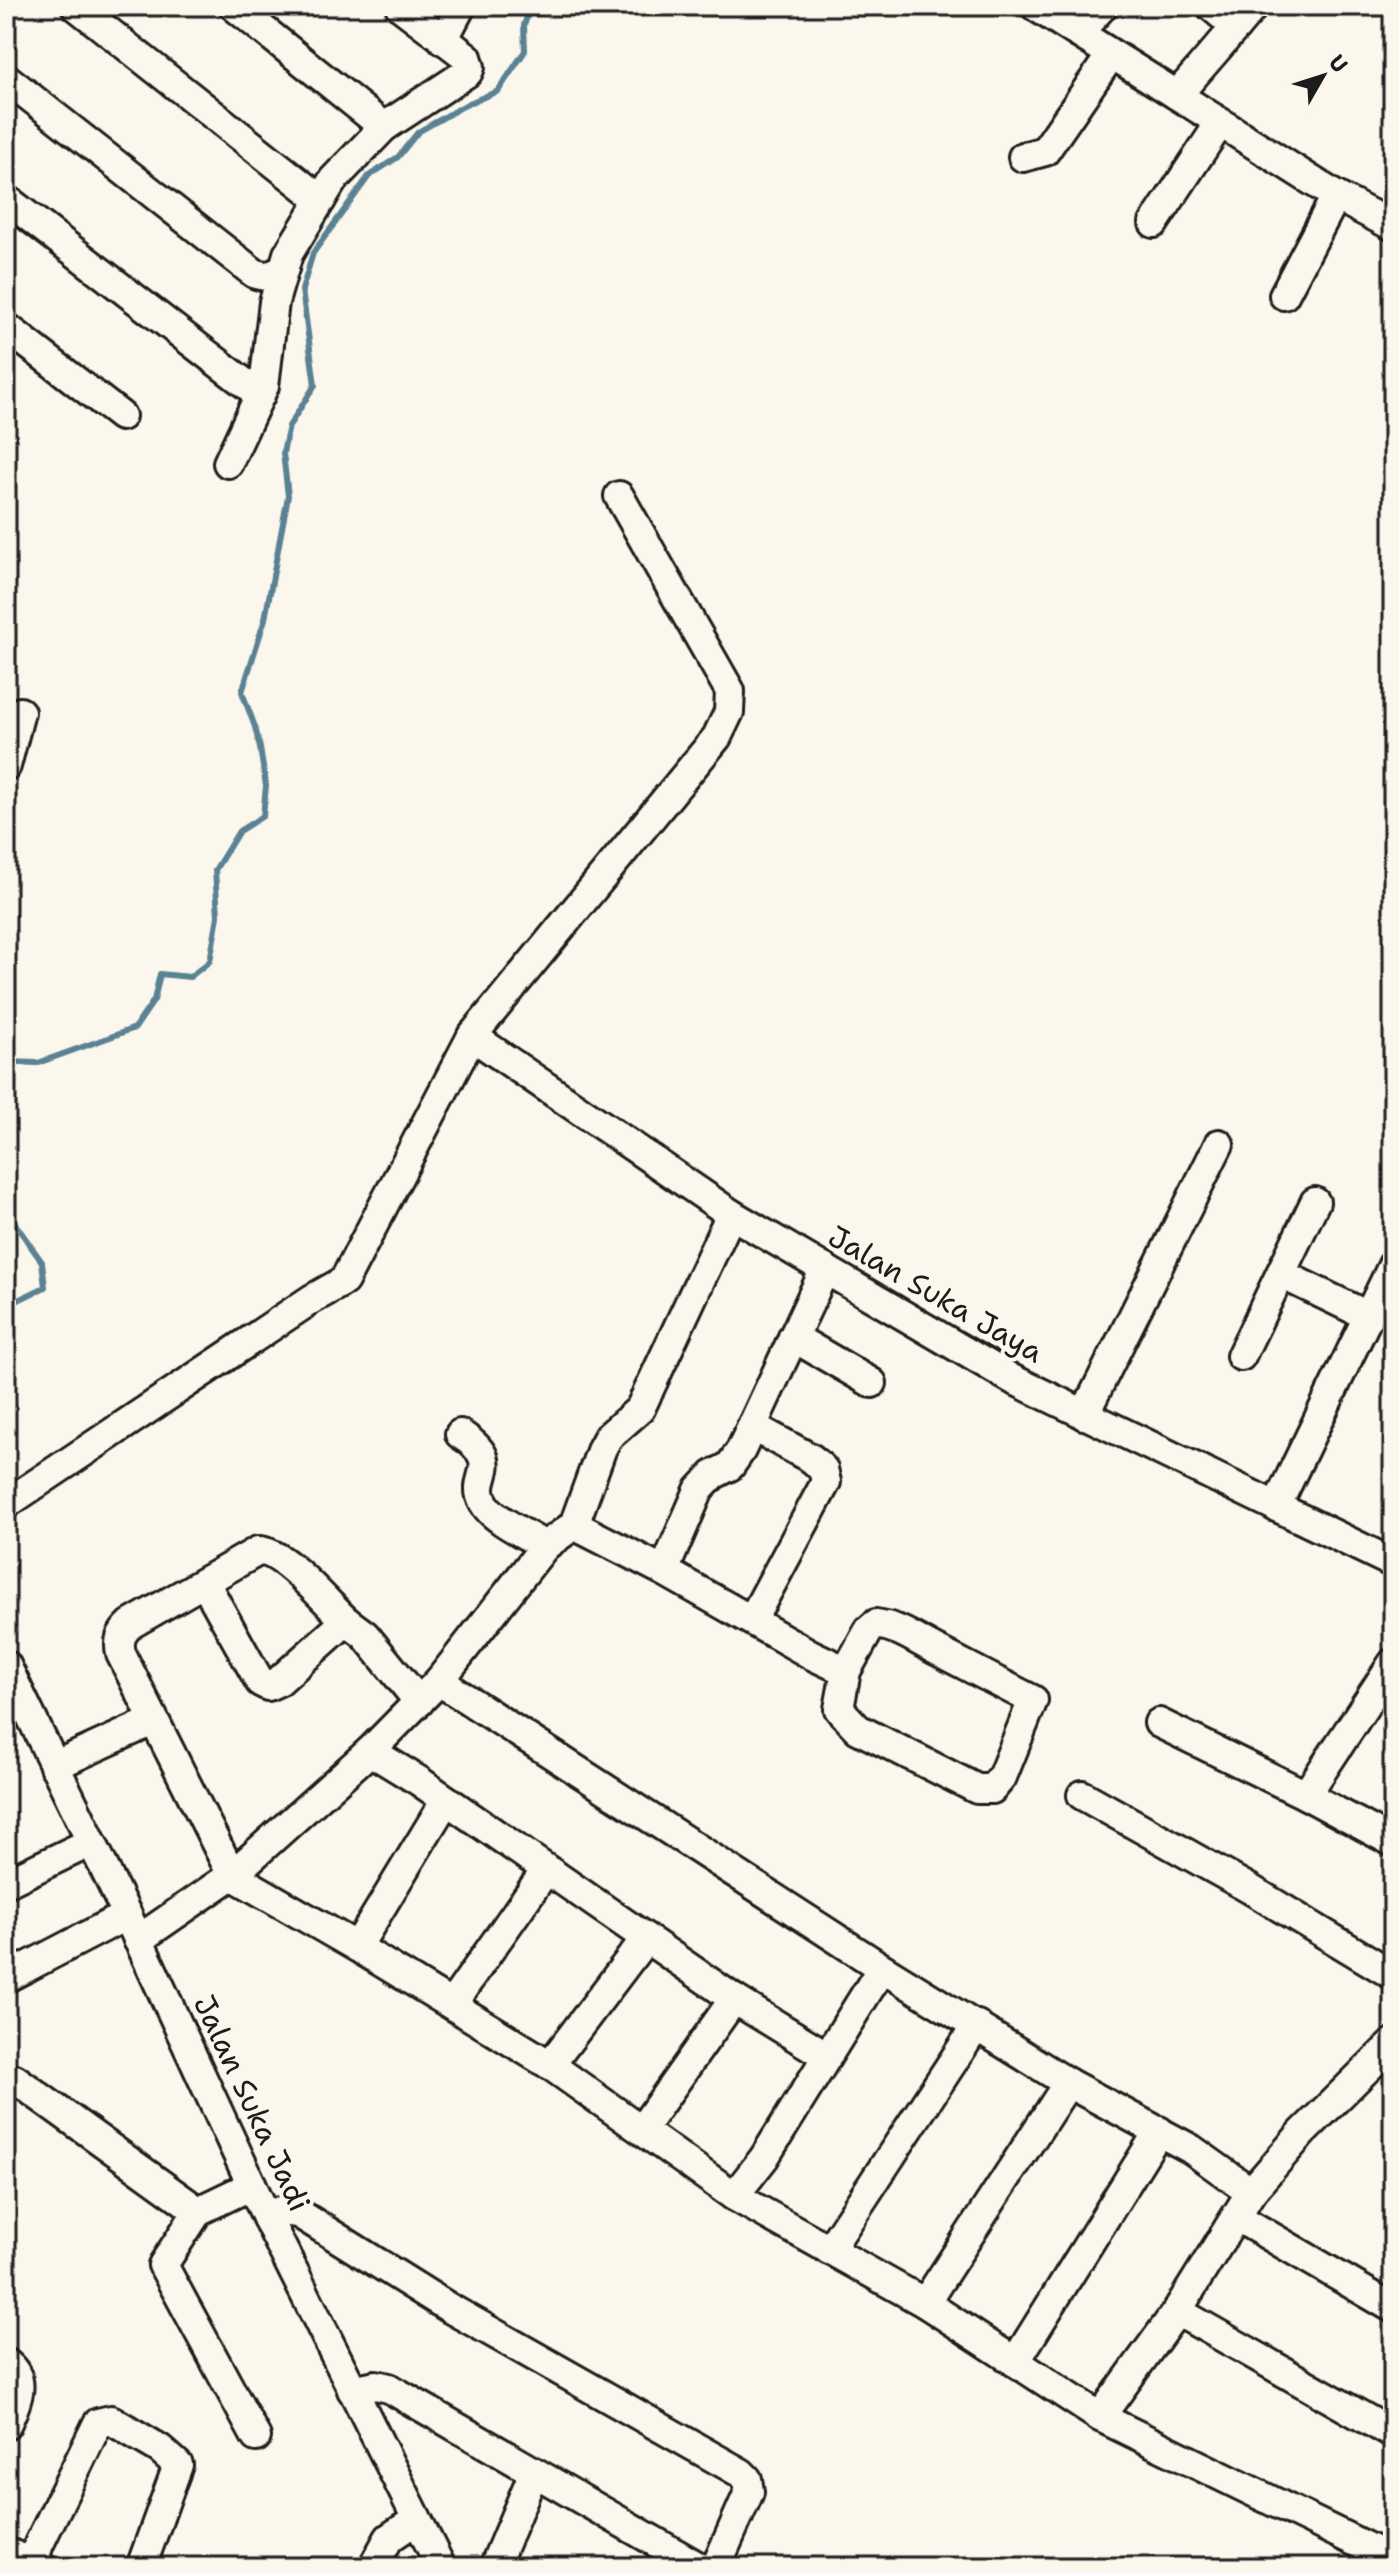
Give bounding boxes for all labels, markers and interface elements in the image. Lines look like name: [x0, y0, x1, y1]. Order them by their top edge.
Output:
north arrow: [1283, 36, 1363, 116]
text: U: [1322, 49, 1354, 79]
street label: Jalan Suka Jaya: [821, 1216, 1051, 1373]
street label: Jalan Suka Jadi: [184, 1988, 320, 2218]

